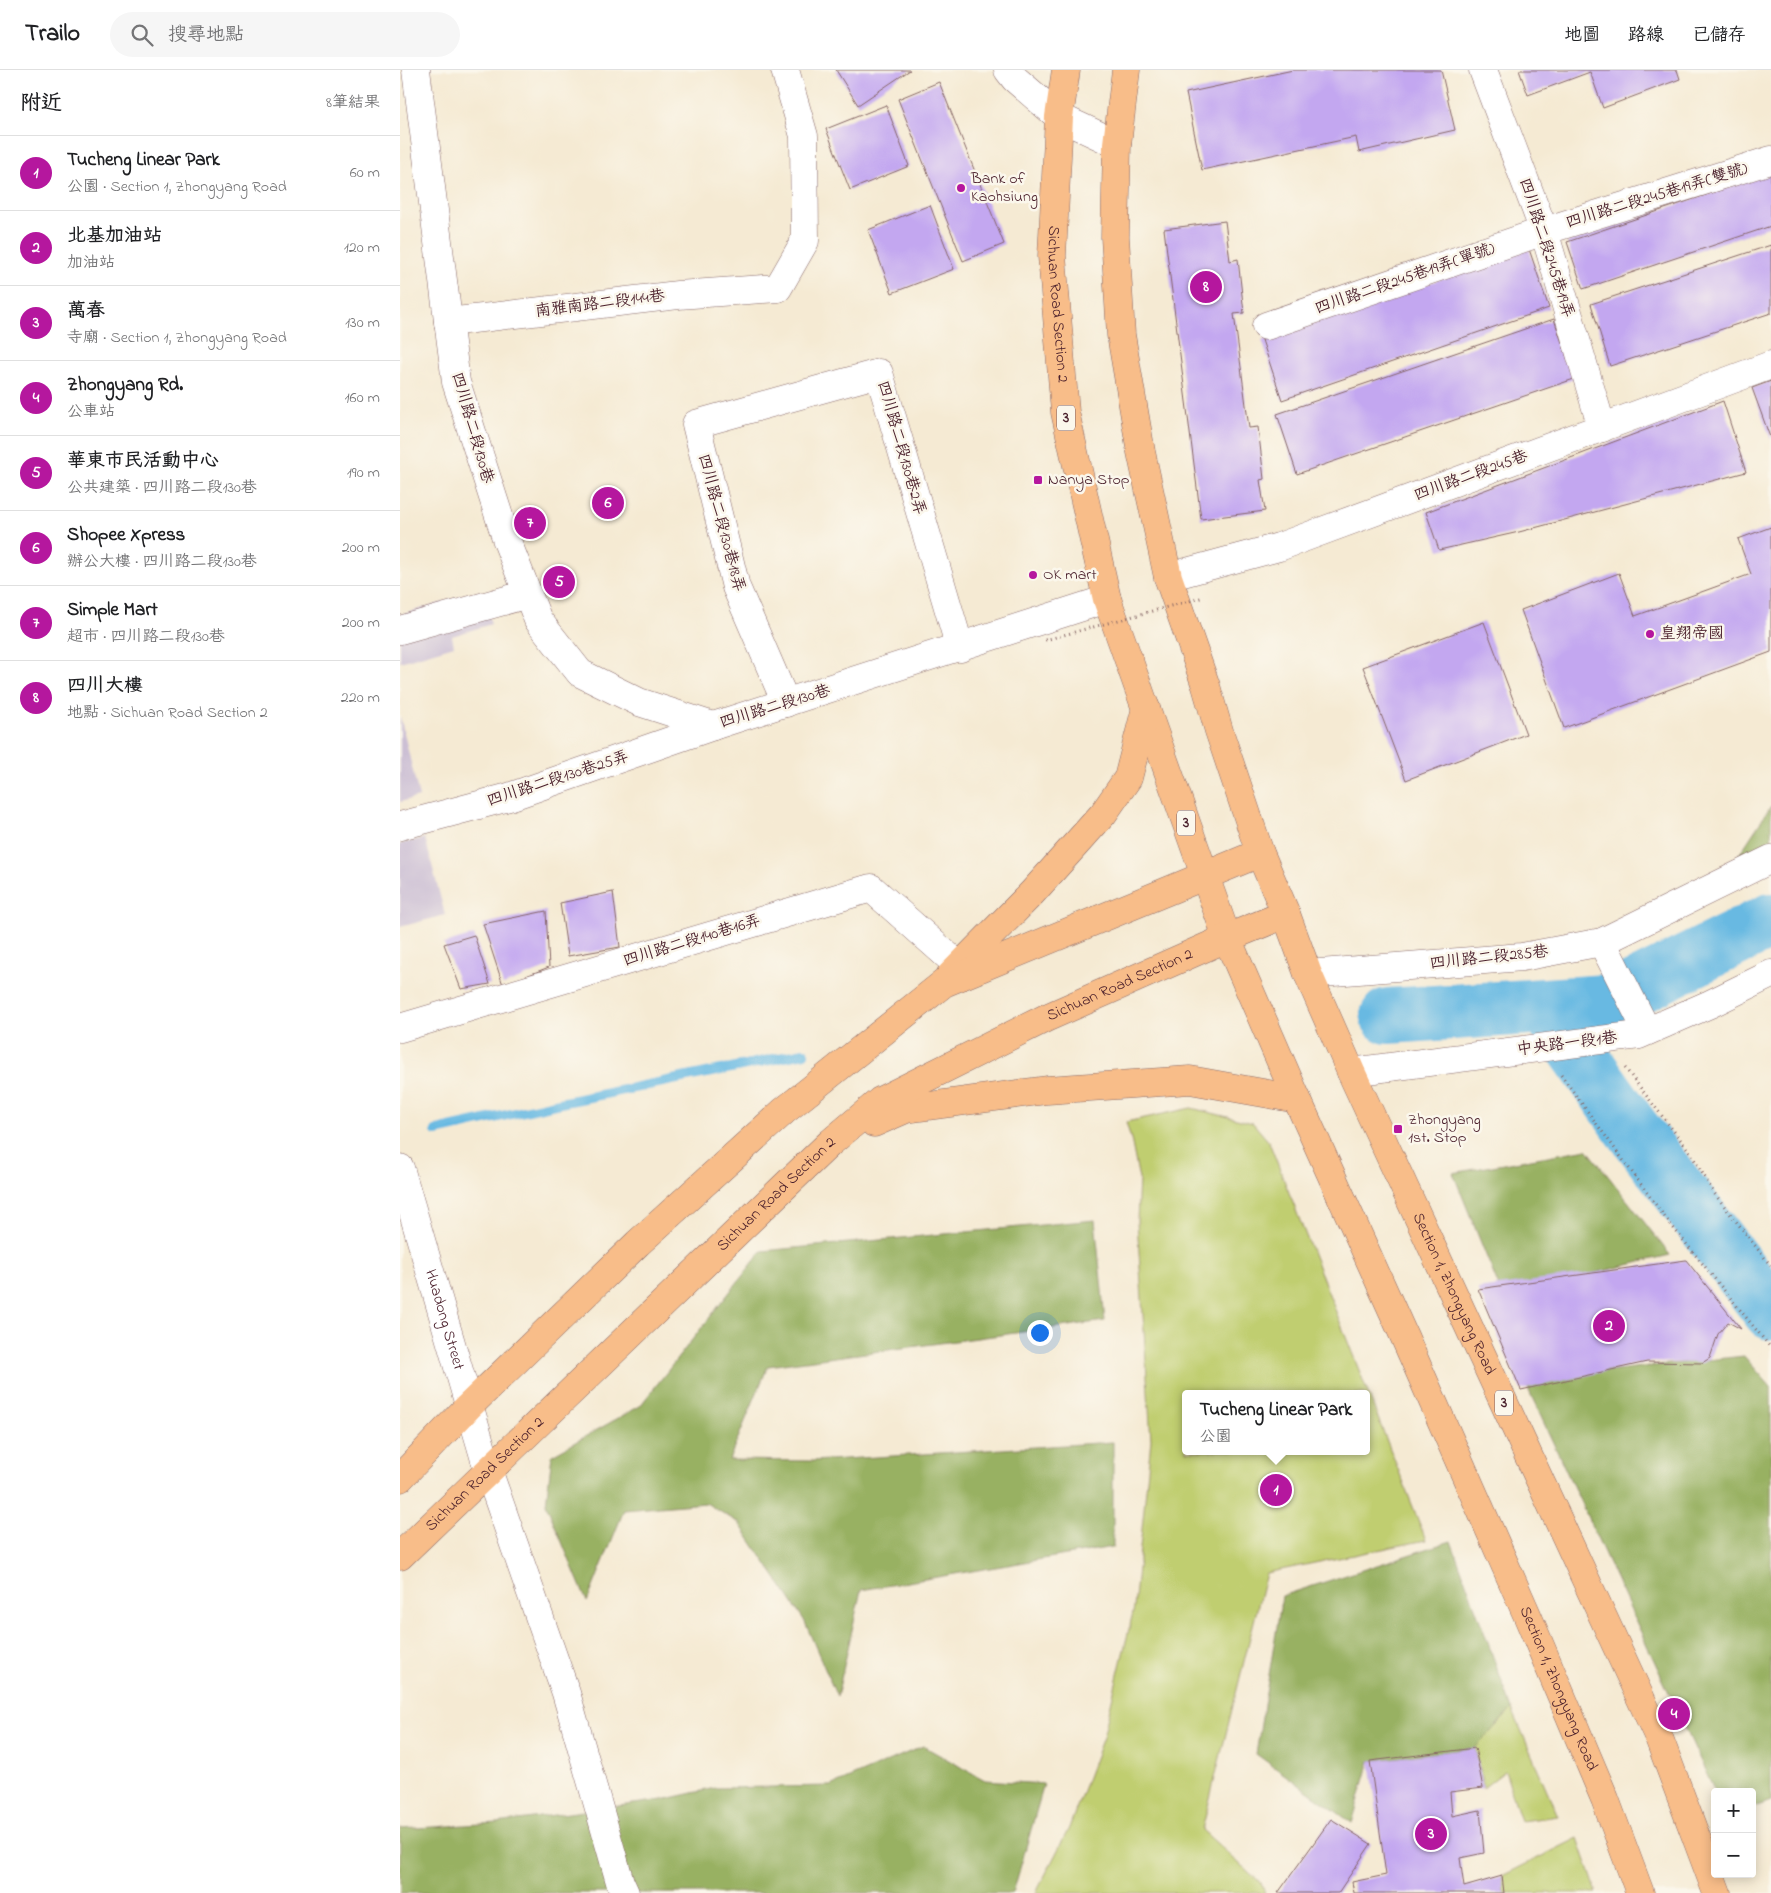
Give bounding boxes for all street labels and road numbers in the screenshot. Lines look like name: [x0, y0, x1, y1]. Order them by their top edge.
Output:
street label: 四川路二段245巷19弄(雙號): [1563, 157, 1751, 235]
street label: 四川路二段245巷19弄: [1512, 175, 1580, 321]
street label: Sichuan Road Section 2: [1040, 225, 1075, 384]
street label: 四川路二段245巷19弄(單號): [1312, 237, 1499, 321]
street label: 南雅南路二段144巷: [534, 284, 666, 324]
street label: 四川路二段130巷: [445, 370, 499, 486]
street label: 四川路二段130巷2弄: [870, 378, 932, 518]
road number: 3: [1057, 406, 1075, 430]
street label: 四川路二段245巷: [1411, 444, 1531, 508]
street label: 四川路二段130巷18弄: [691, 451, 751, 595]
street label: 四川路二段130巷: [717, 679, 833, 735]
street label: 四川路二段130巷25弄: [484, 745, 632, 813]
road number: 3: [1177, 810, 1195, 836]
street label: 四川路二段140巷16弄: [620, 909, 764, 973]
street label: 四川路二段285巷: [1429, 940, 1549, 976]
street label: Sichuan Road Section 2: [1043, 942, 1197, 1028]
street label: 中央路一段1巷: [1515, 1026, 1619, 1062]
street label: Sichuan Road Section 2: [711, 1131, 841, 1258]
street label: Section 1, Zhongyang Road: [1406, 1209, 1502, 1379]
street label: Huadong Street: [418, 1266, 470, 1373]
road number: 3: [1495, 1390, 1513, 1416]
street label: Sichuan Road Section 2: [420, 1411, 550, 1537]
street label: Section 1, Zhongyang Road: [1513, 1603, 1604, 1775]

